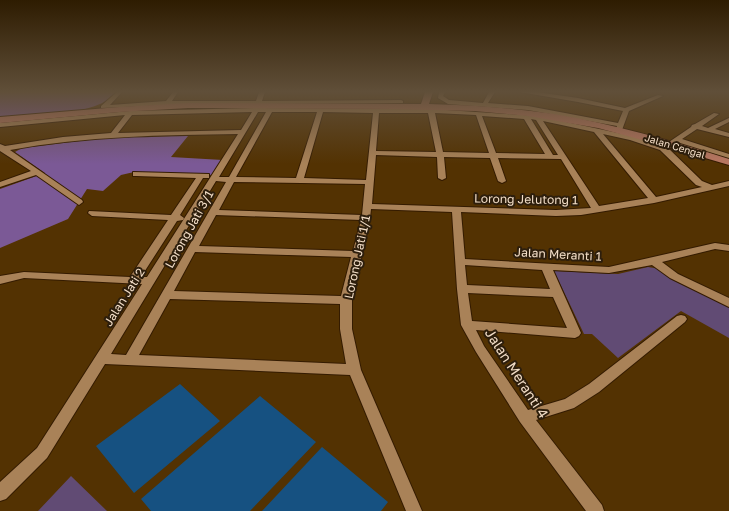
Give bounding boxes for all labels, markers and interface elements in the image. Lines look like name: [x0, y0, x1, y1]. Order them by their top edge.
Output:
street label: Jalan Cengal: [643, 131, 707, 161]
street label: Lorong Jati 3/1: [161, 187, 217, 270]
street label: Lorong Jelutong 1: [474, 191, 578, 207]
street label: Lorong Jati 1/1: [341, 214, 373, 300]
street label: Jalan Meranti 1: [514, 244, 602, 264]
street label: Jalan Jati 2: [100, 265, 148, 329]
street label: Jalan Meranti 4: [482, 325, 552, 421]

